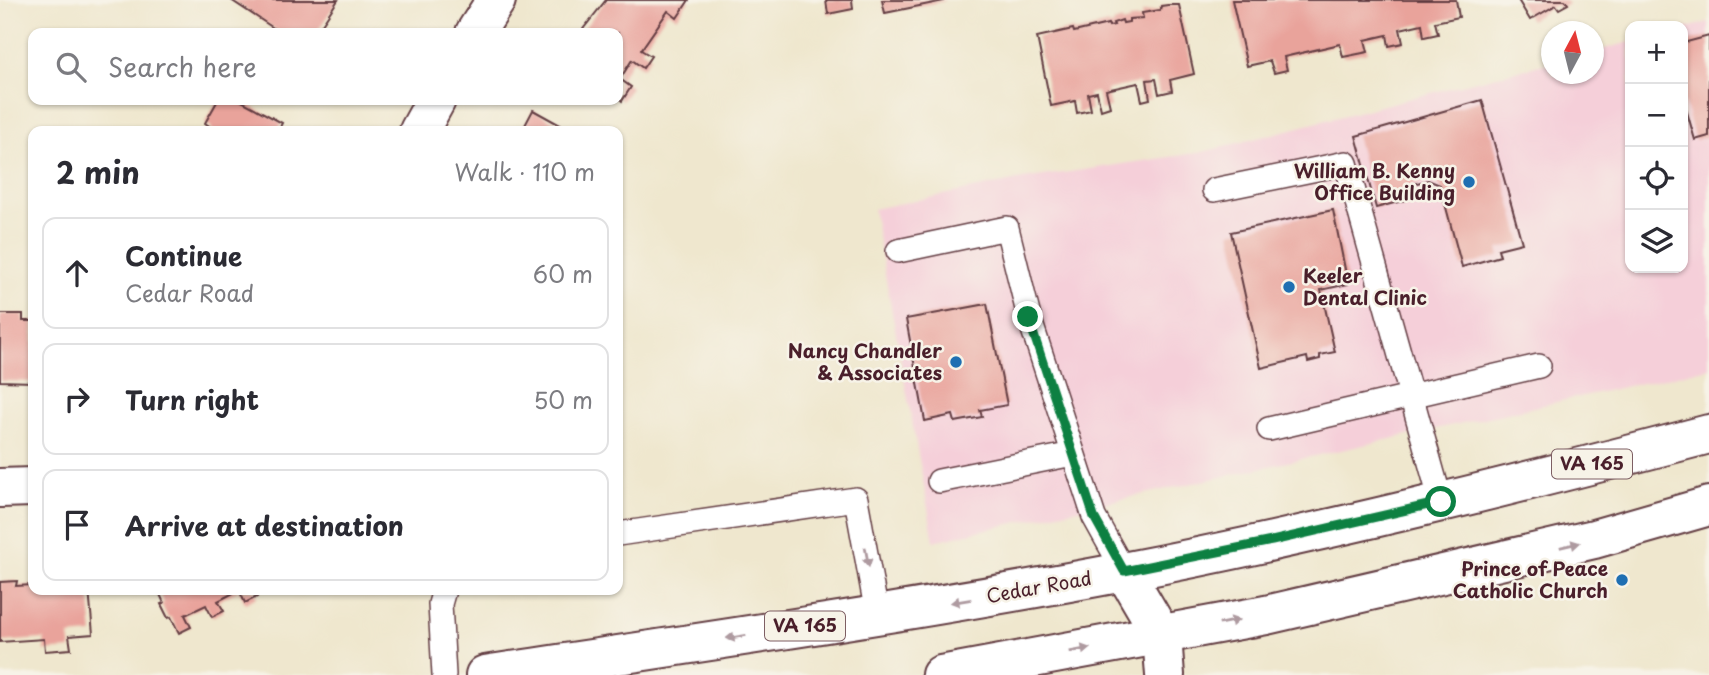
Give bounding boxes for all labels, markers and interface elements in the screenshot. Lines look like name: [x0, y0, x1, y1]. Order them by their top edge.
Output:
north arrow: [1541, 21, 1604, 84]
map controls: [1625, 21, 1688, 273]
button: +: [1625, 21, 1688, 84]
search box: [28, 28, 623, 105]
text: Search here: [108, 47, 257, 86]
icon: search: [52, 48, 90, 86]
button: −: [1625, 84, 1688, 147]
button: locate: [1625, 147, 1688, 210]
text: 2 min: [56, 149, 140, 194]
text: Walk · 110 m: [454, 154, 595, 189]
place label: William B. Kenny Office Building: [1294, 156, 1455, 206]
marker: William B. Kenny Office Building: [1461, 174, 1477, 190]
button: layers: [1625, 210, 1688, 273]
text: Continue: [125, 236, 242, 275]
icon: ahead: [58, 254, 96, 292]
text: 60 m: [533, 256, 593, 291]
place label: Keeler Dental Clinic: [1303, 261, 1427, 311]
text: Cedar Road: [125, 275, 254, 310]
marker: Keeler Dental Clinic: [1281, 279, 1297, 295]
route end: [1012, 301, 1043, 332]
place label: Nancy Chandler & Associates: [788, 336, 942, 386]
marker: Nancy Chandler & Associates: [948, 354, 964, 370]
icon: right: [58, 380, 96, 418]
text: Turn right: [125, 380, 259, 419]
text: 50 m: [533, 382, 593, 417]
road number: VA 165: [1552, 450, 1632, 478]
route start: [1425, 486, 1456, 517]
icon: arrive: [58, 506, 96, 544]
text: Arrive at destination: [125, 506, 404, 545]
one-way arrow: [1559, 539, 1581, 550]
one-way arrow: [862, 546, 873, 568]
place label: Prince of Peace Catholic Church: [1453, 554, 1608, 604]
street label: Cedar Road: [984, 563, 1094, 609]
marker: Prince of Peace Catholic Church: [1614, 572, 1630, 588]
one-way arrow: [950, 596, 972, 607]
road number: VA 165: [765, 612, 845, 640]
one-way arrow: [1218, 617, 1240, 628]
one-way arrow: [725, 632, 747, 643]
one-way arrow: [1069, 644, 1091, 655]

